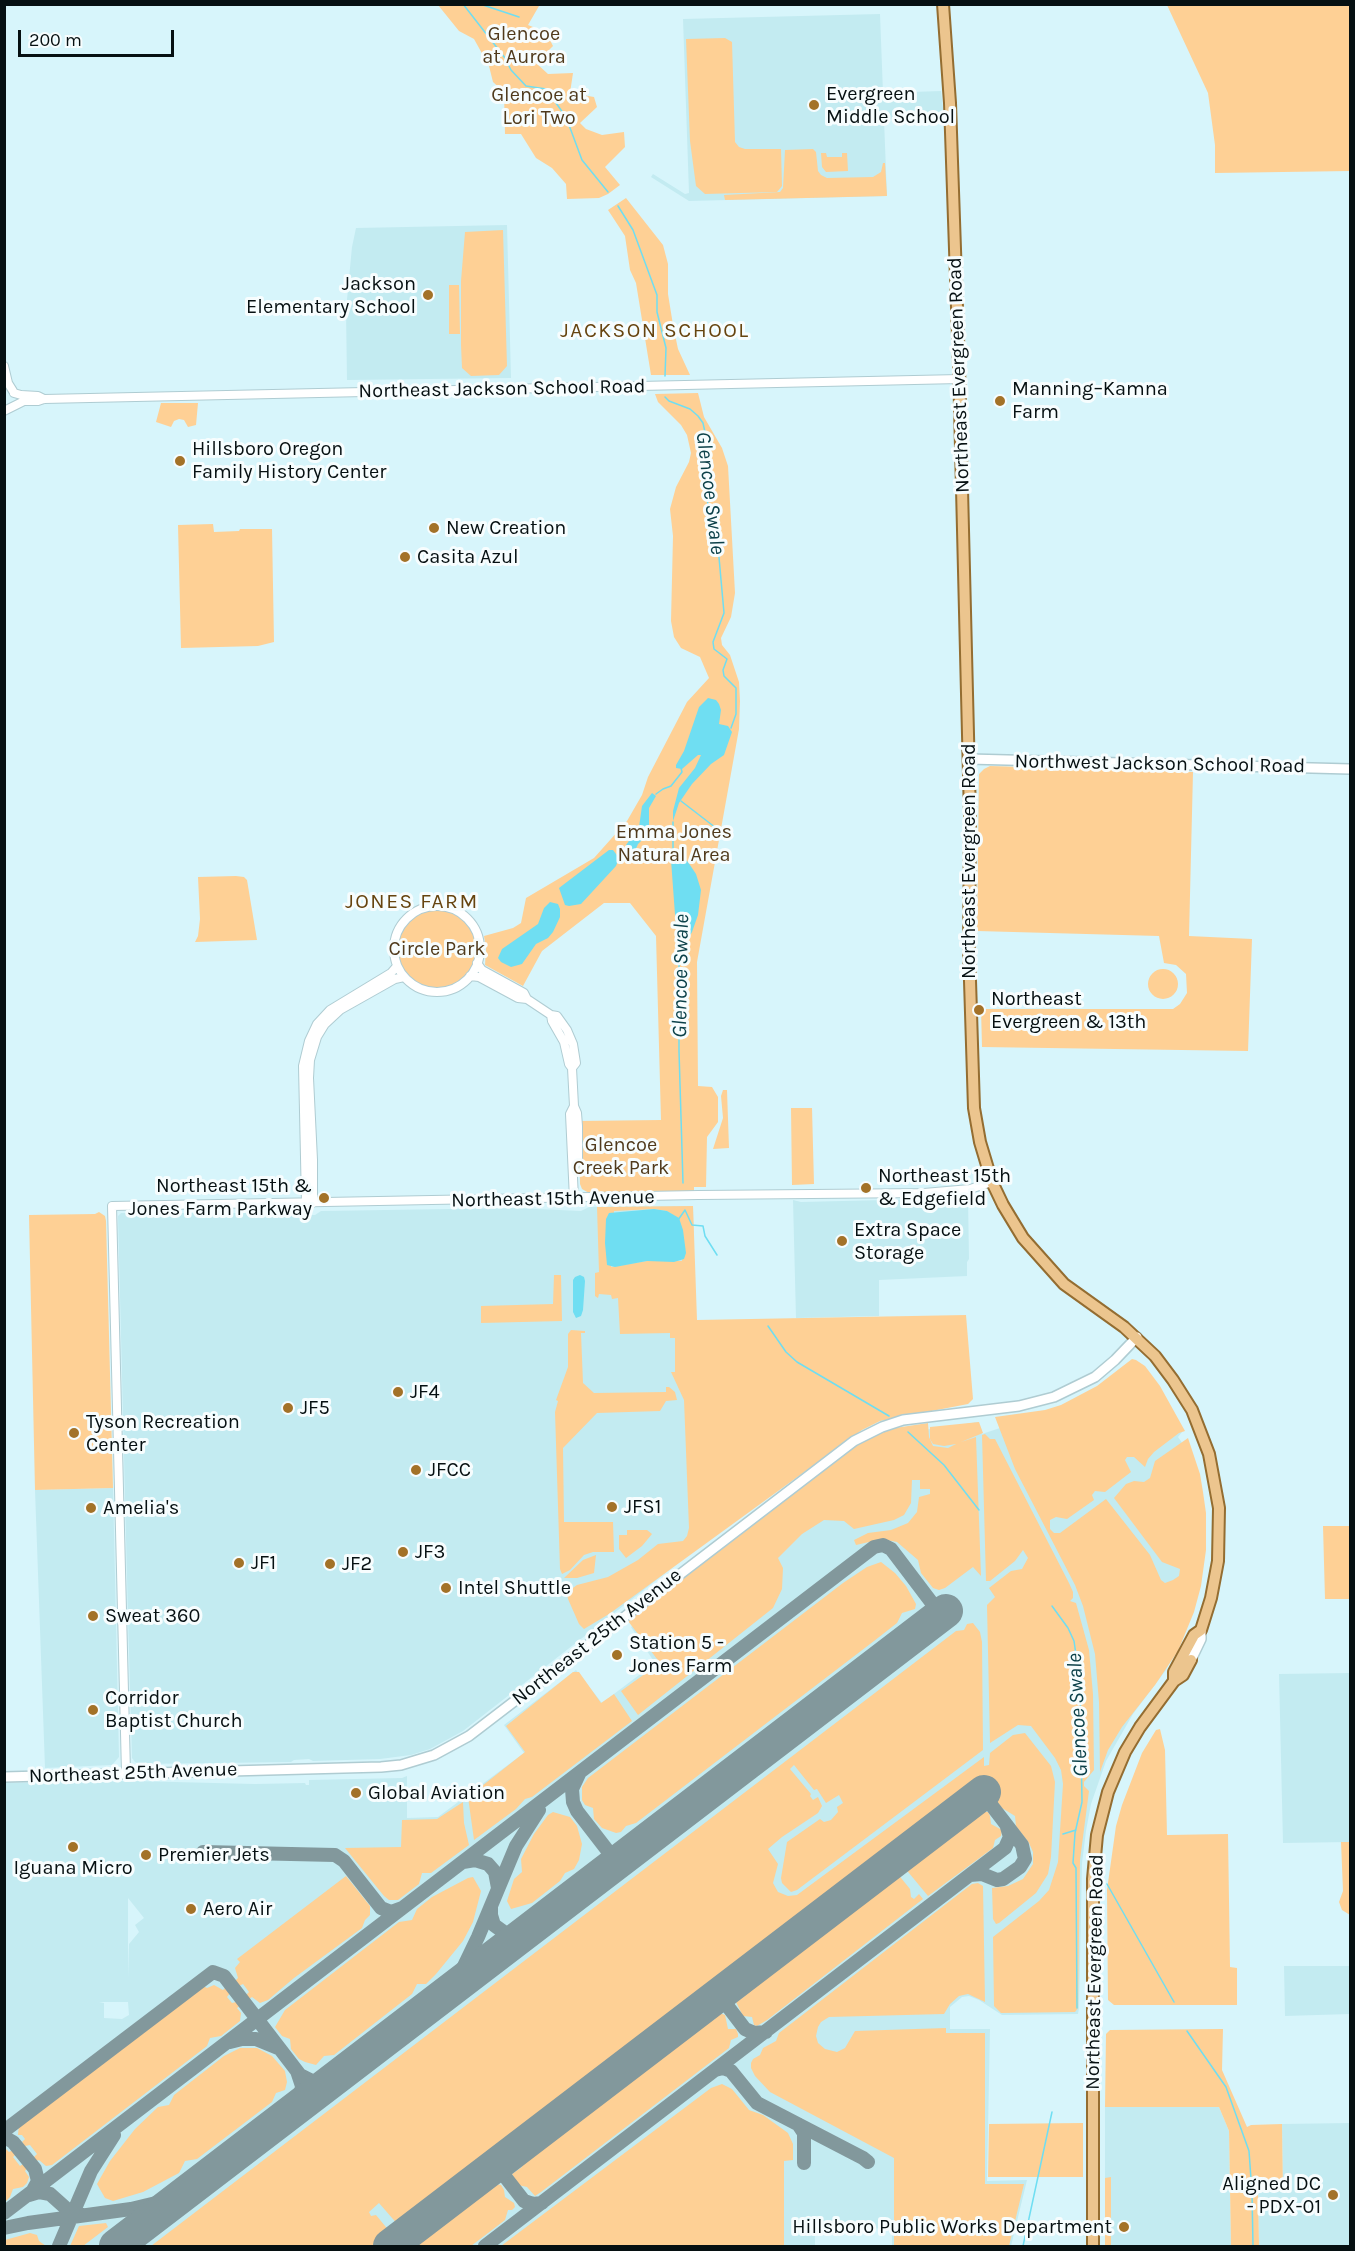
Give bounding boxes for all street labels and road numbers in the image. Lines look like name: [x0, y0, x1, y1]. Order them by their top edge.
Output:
street label: Northeast Evergreen Road: [943, 257, 975, 493]
street label: Northeast Jackson School Road: [358, 374, 646, 404]
street label: Northeast Evergreen Road: [957, 743, 981, 979]
street label: Northwest Jackson School Road: [1014, 749, 1306, 779]
street label: Northeast 15th Avenue: [451, 1185, 655, 1213]
street label: Northeast 25th Avenue: [507, 1563, 687, 1711]
street label: Northeast 25th Avenue: [28, 1757, 238, 1789]
street label: Northeast Evergreen Road: [1081, 1854, 1109, 2090]

